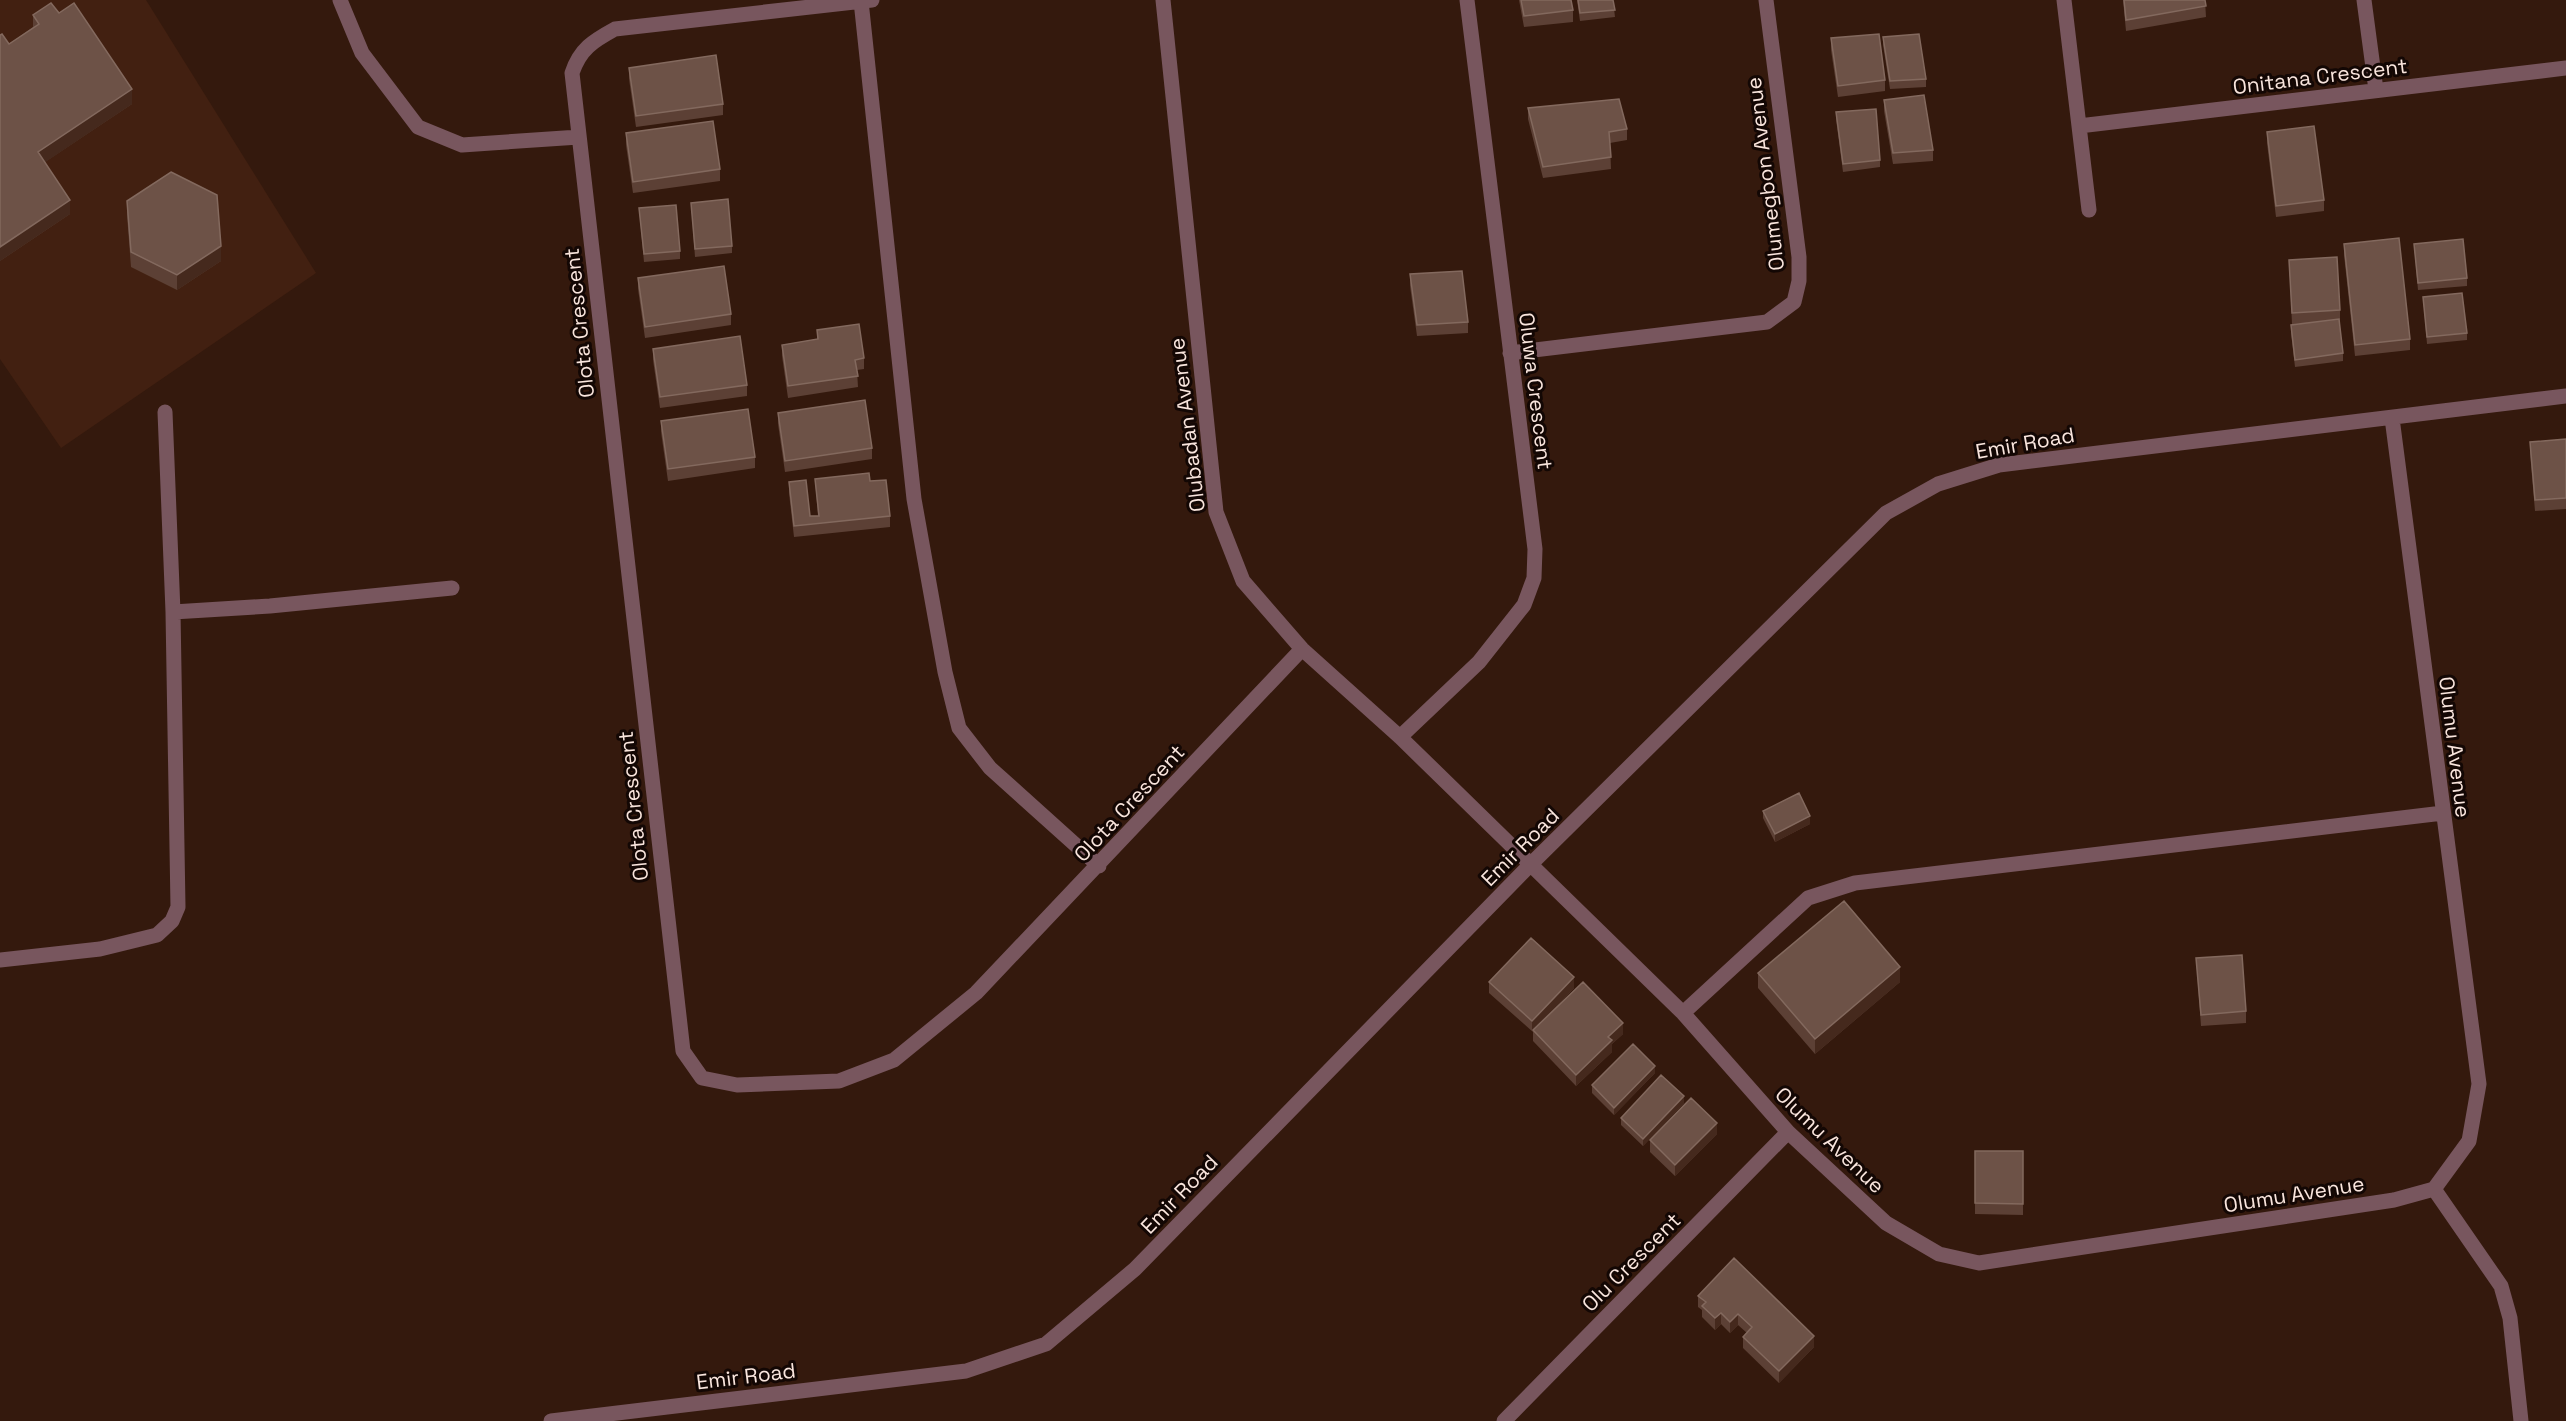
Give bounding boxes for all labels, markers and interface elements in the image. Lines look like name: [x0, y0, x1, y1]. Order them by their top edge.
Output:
street label: Onitana Crescent: [2231, 52, 2409, 100]
street label: Olumegbon Avenue: [1740, 76, 1790, 272]
street label: Olota Crescent: [558, 247, 600, 399]
street label: Oluwa Crescent: [1513, 311, 1559, 471]
street label: Olubadan Avenue: [1163, 336, 1211, 514]
street label: Emir Road: [1973, 421, 2077, 465]
street label: Olumu Avenue: [2433, 675, 2477, 819]
street label: Olota Crescent: [612, 730, 654, 882]
street label: Olota Crescent: [1068, 739, 1190, 867]
street label: Emir Road: [1475, 802, 1565, 892]
street label: Olumu Avenue: [1770, 1081, 1890, 1199]
street label: Emir Road: [1135, 1149, 1223, 1239]
street label: Olumu Avenue: [2222, 1170, 2366, 1218]
street label: Olu Crescent: [1576, 1207, 1686, 1317]
street label: Emir Road: [695, 1357, 797, 1395]

